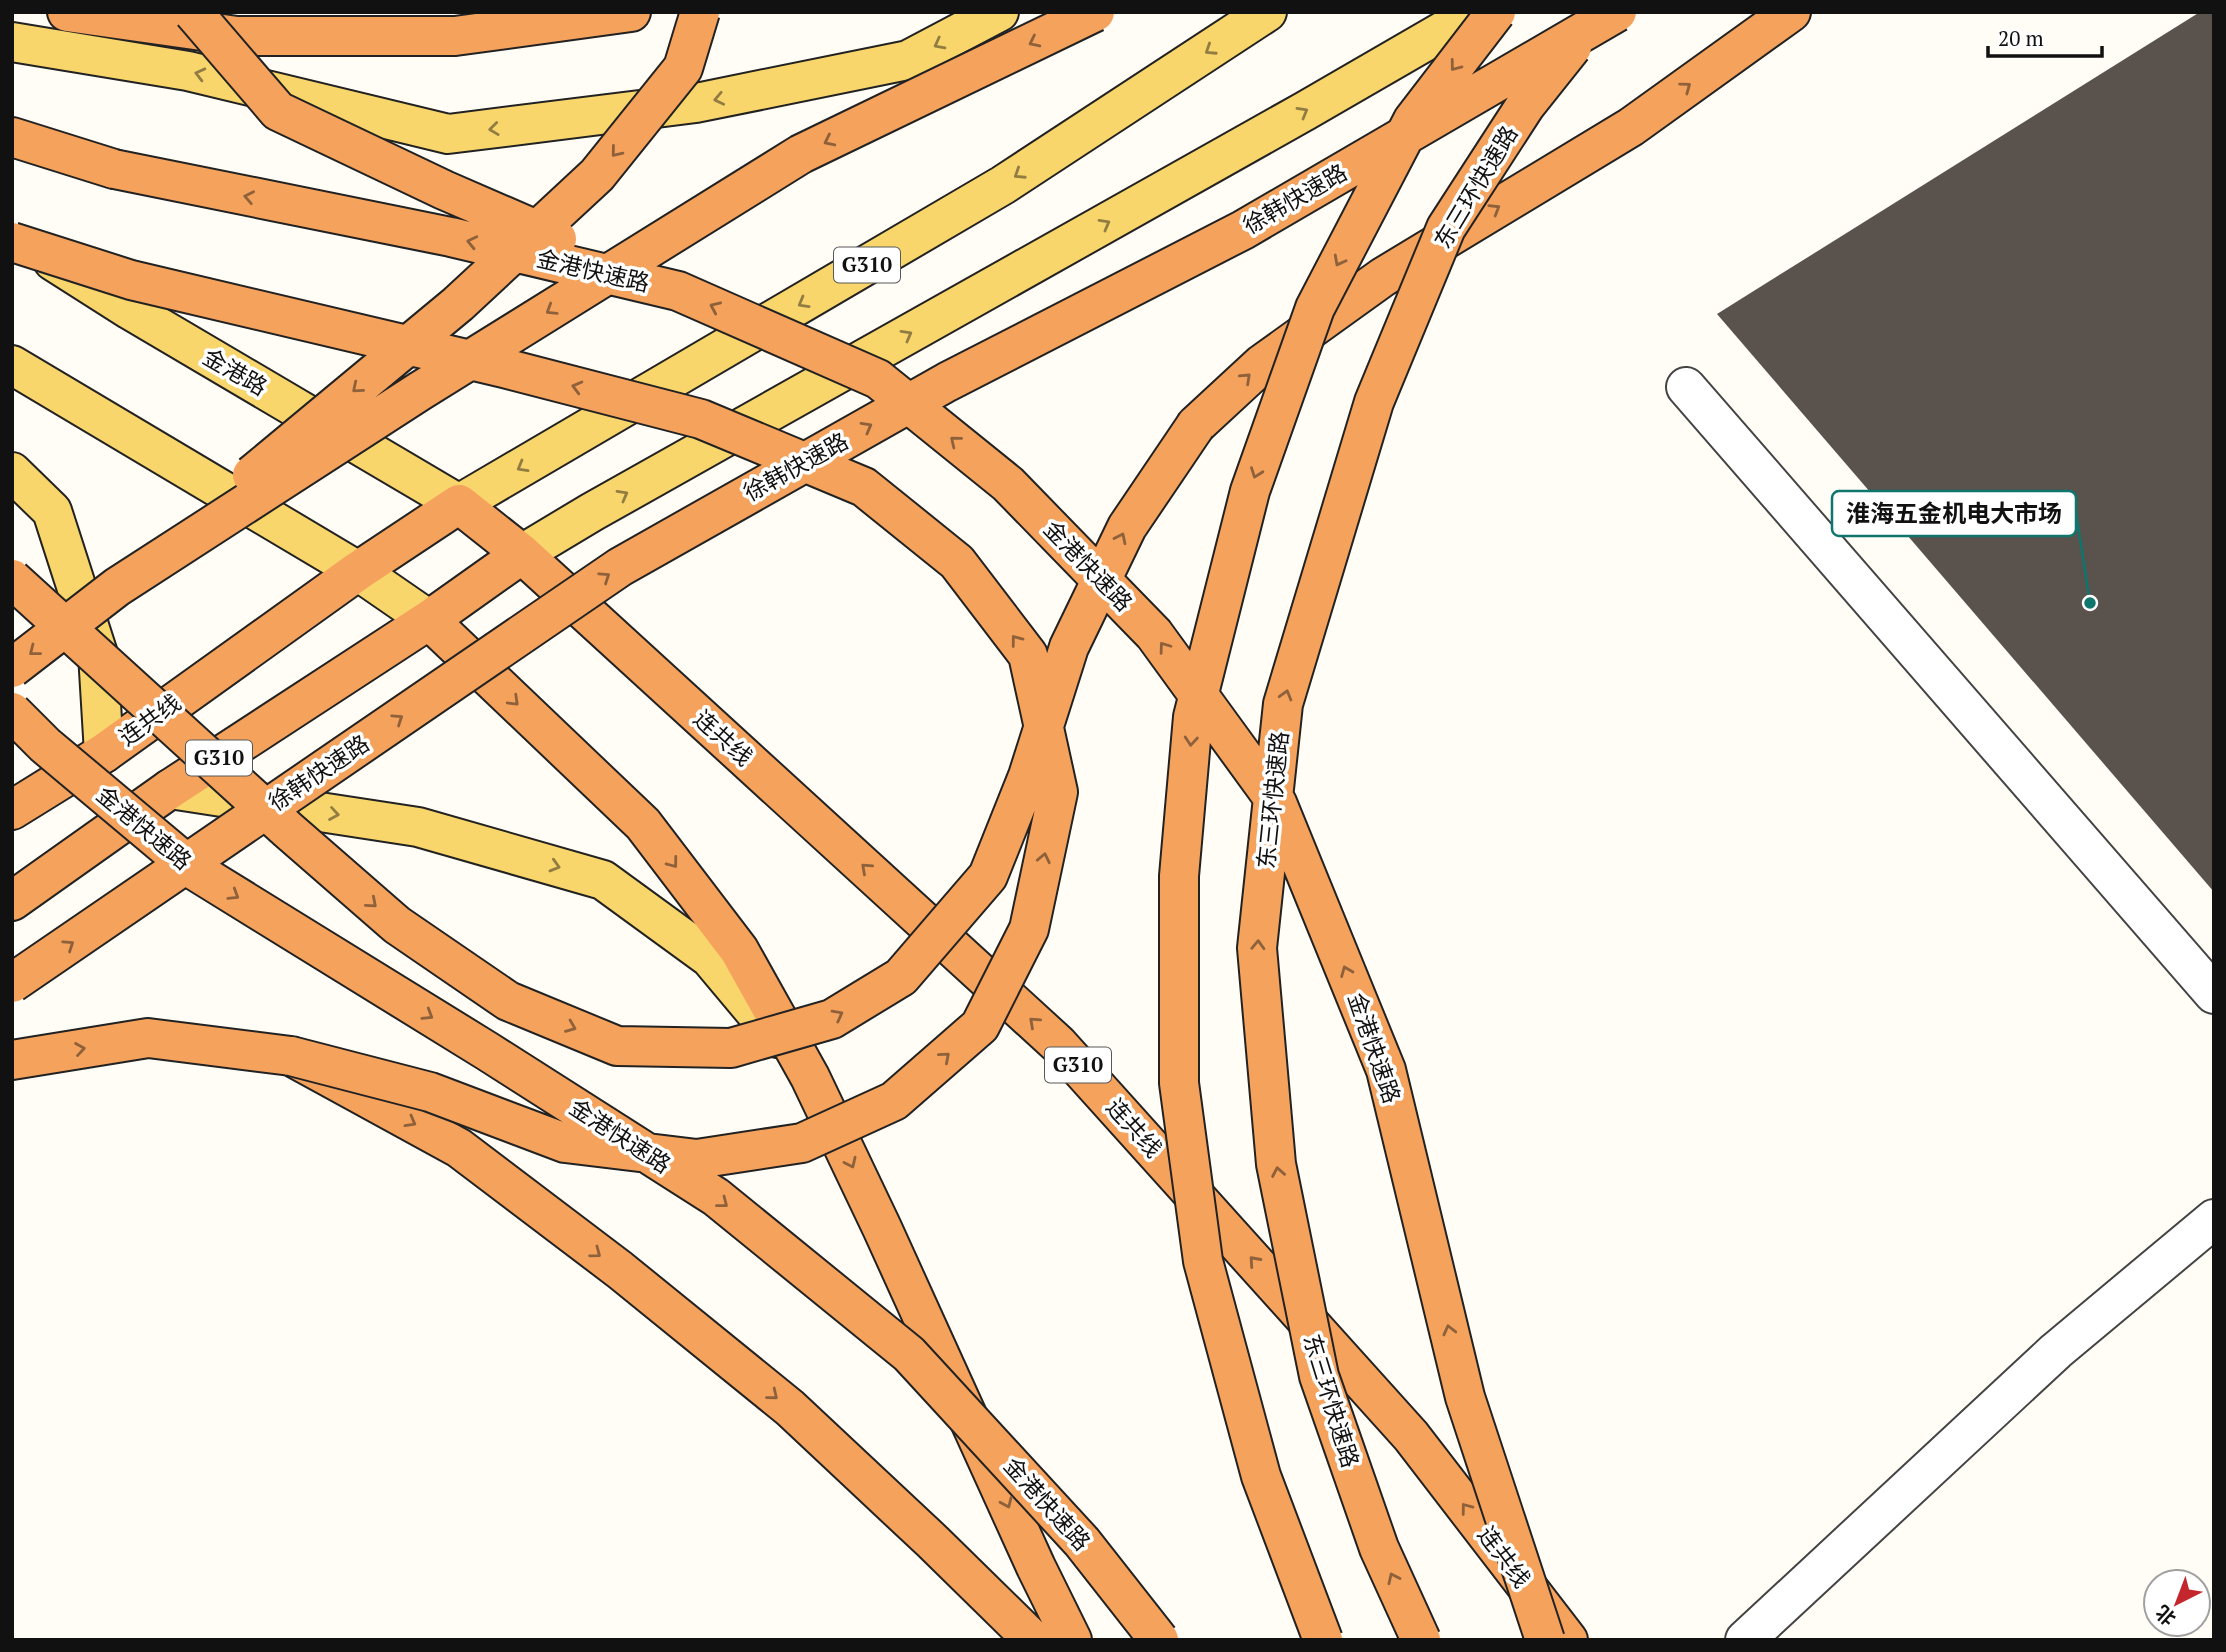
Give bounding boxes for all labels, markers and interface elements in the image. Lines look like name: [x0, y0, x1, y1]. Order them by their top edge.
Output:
scale bar: [1988, 14, 2102, 58]
text: 20 m: [1998, 24, 2044, 52]
one-way arrow: [1029, 34, 1041, 48]
one-way arrow: [934, 35, 946, 49]
one-way arrow: [1205, 41, 1218, 54]
one-way arrow: [1450, 59, 1463, 71]
one-way arrow: [195, 68, 207, 82]
one-way arrow: [1679, 83, 1691, 95]
one-way arrow: [713, 90, 725, 105]
one-way arrow: [1296, 107, 1309, 120]
street label: 东三环快速路: [1427, 120, 1524, 254]
one-way arrow: [488, 121, 500, 136]
one-way arrow: [824, 133, 836, 147]
one-way arrow: [611, 145, 624, 157]
street label: 徐韩快速路: [1237, 156, 1352, 241]
one-way arrow: [1014, 166, 1027, 179]
one-way arrow: [243, 190, 255, 205]
one-way arrow: [1487, 205, 1500, 218]
one-way arrow: [1098, 219, 1110, 232]
one-way arrow: [466, 236, 478, 250]
street label: 金港快速路: [534, 242, 653, 299]
road number: G310: [834, 247, 900, 282]
one-way arrow: [1334, 254, 1347, 267]
one-way arrow: [797, 294, 810, 307]
one-way arrow: [545, 301, 558, 314]
one-way arrow: [710, 301, 722, 315]
one-way arrow: [899, 330, 912, 343]
street label: 金港路: [198, 341, 273, 402]
one-way arrow: [1238, 374, 1251, 387]
one-way arrow: [352, 379, 365, 392]
one-way arrow: [572, 381, 584, 395]
one-way arrow: [859, 422, 872, 435]
street label: 徐韩快速路: [738, 425, 854, 508]
one-way arrow: [950, 437, 963, 449]
one-way arrow: [516, 459, 529, 472]
one-way arrow: [1250, 466, 1264, 478]
one-way arrow: [616, 490, 628, 503]
callout: 淮海五金机电大市场: [1832, 491, 2076, 536]
text: 淮海五金机电大市场: [1846, 497, 2062, 529]
street label: 金港快速路: [1037, 514, 1139, 618]
one-way arrow: [1113, 533, 1127, 545]
one-way arrow: [598, 572, 611, 585]
one-way arrow: [1012, 635, 1025, 647]
one-way arrow: [29, 642, 42, 655]
one-way arrow: [1160, 642, 1172, 655]
street label: 连共线: [113, 687, 187, 752]
one-way arrow: [1278, 689, 1293, 701]
one-way arrow: [506, 692, 519, 705]
street label: 连共线: [687, 703, 759, 772]
one-way arrow: [390, 714, 403, 727]
street label: 徐韩快速路: [262, 728, 375, 818]
street label: 东三环快速路: [1250, 730, 1295, 870]
one-way arrow: [1184, 736, 1199, 747]
road number: G310: [186, 740, 252, 776]
street label: 金港快速路: [90, 779, 198, 876]
one-way arrow: [328, 806, 340, 821]
one-way arrow: [1036, 852, 1051, 864]
one-way arrow: [664, 855, 677, 868]
one-way arrow: [549, 858, 561, 873]
one-way arrow: [861, 864, 874, 877]
one-way arrow: [227, 887, 240, 900]
one-way arrow: [364, 895, 377, 907]
one-way arrow: [1250, 939, 1265, 950]
one-way arrow: [61, 940, 74, 953]
one-way arrow: [1340, 966, 1354, 978]
street label: 金港快速路: [1341, 988, 1408, 1107]
one-way arrow: [420, 1006, 433, 1019]
one-way arrow: [831, 1010, 844, 1023]
one-way arrow: [1029, 1017, 1042, 1030]
one-way arrow: [564, 1018, 576, 1032]
one-way arrow: [74, 1042, 86, 1057]
road number: G310: [1045, 1048, 1111, 1082]
one-way arrow: [937, 1053, 950, 1065]
street label: 金港快速路: [564, 1091, 677, 1180]
street label: 连共线: [1100, 1092, 1169, 1164]
one-way arrow: [403, 1114, 416, 1127]
one-way arrow: [843, 1156, 857, 1168]
one-way arrow: [1271, 1166, 1286, 1177]
one-way arrow: [715, 1195, 727, 1208]
one-way arrow: [588, 1244, 601, 1257]
one-way arrow: [1250, 1256, 1262, 1269]
one-way arrow: [1443, 1324, 1457, 1336]
street label: 东三环快速路: [1296, 1330, 1366, 1471]
one-way arrow: [765, 1387, 778, 1399]
street label: 金港快速路: [997, 1451, 1097, 1557]
one-way arrow: [999, 1496, 1013, 1509]
one-way arrow: [1462, 1503, 1475, 1516]
street label: 连共线: [1471, 1520, 1538, 1594]
north arrow: [2142, 1568, 2212, 1638]
one-way arrow: [1387, 1573, 1401, 1585]
text: 北: [2150, 1600, 2181, 1632]

